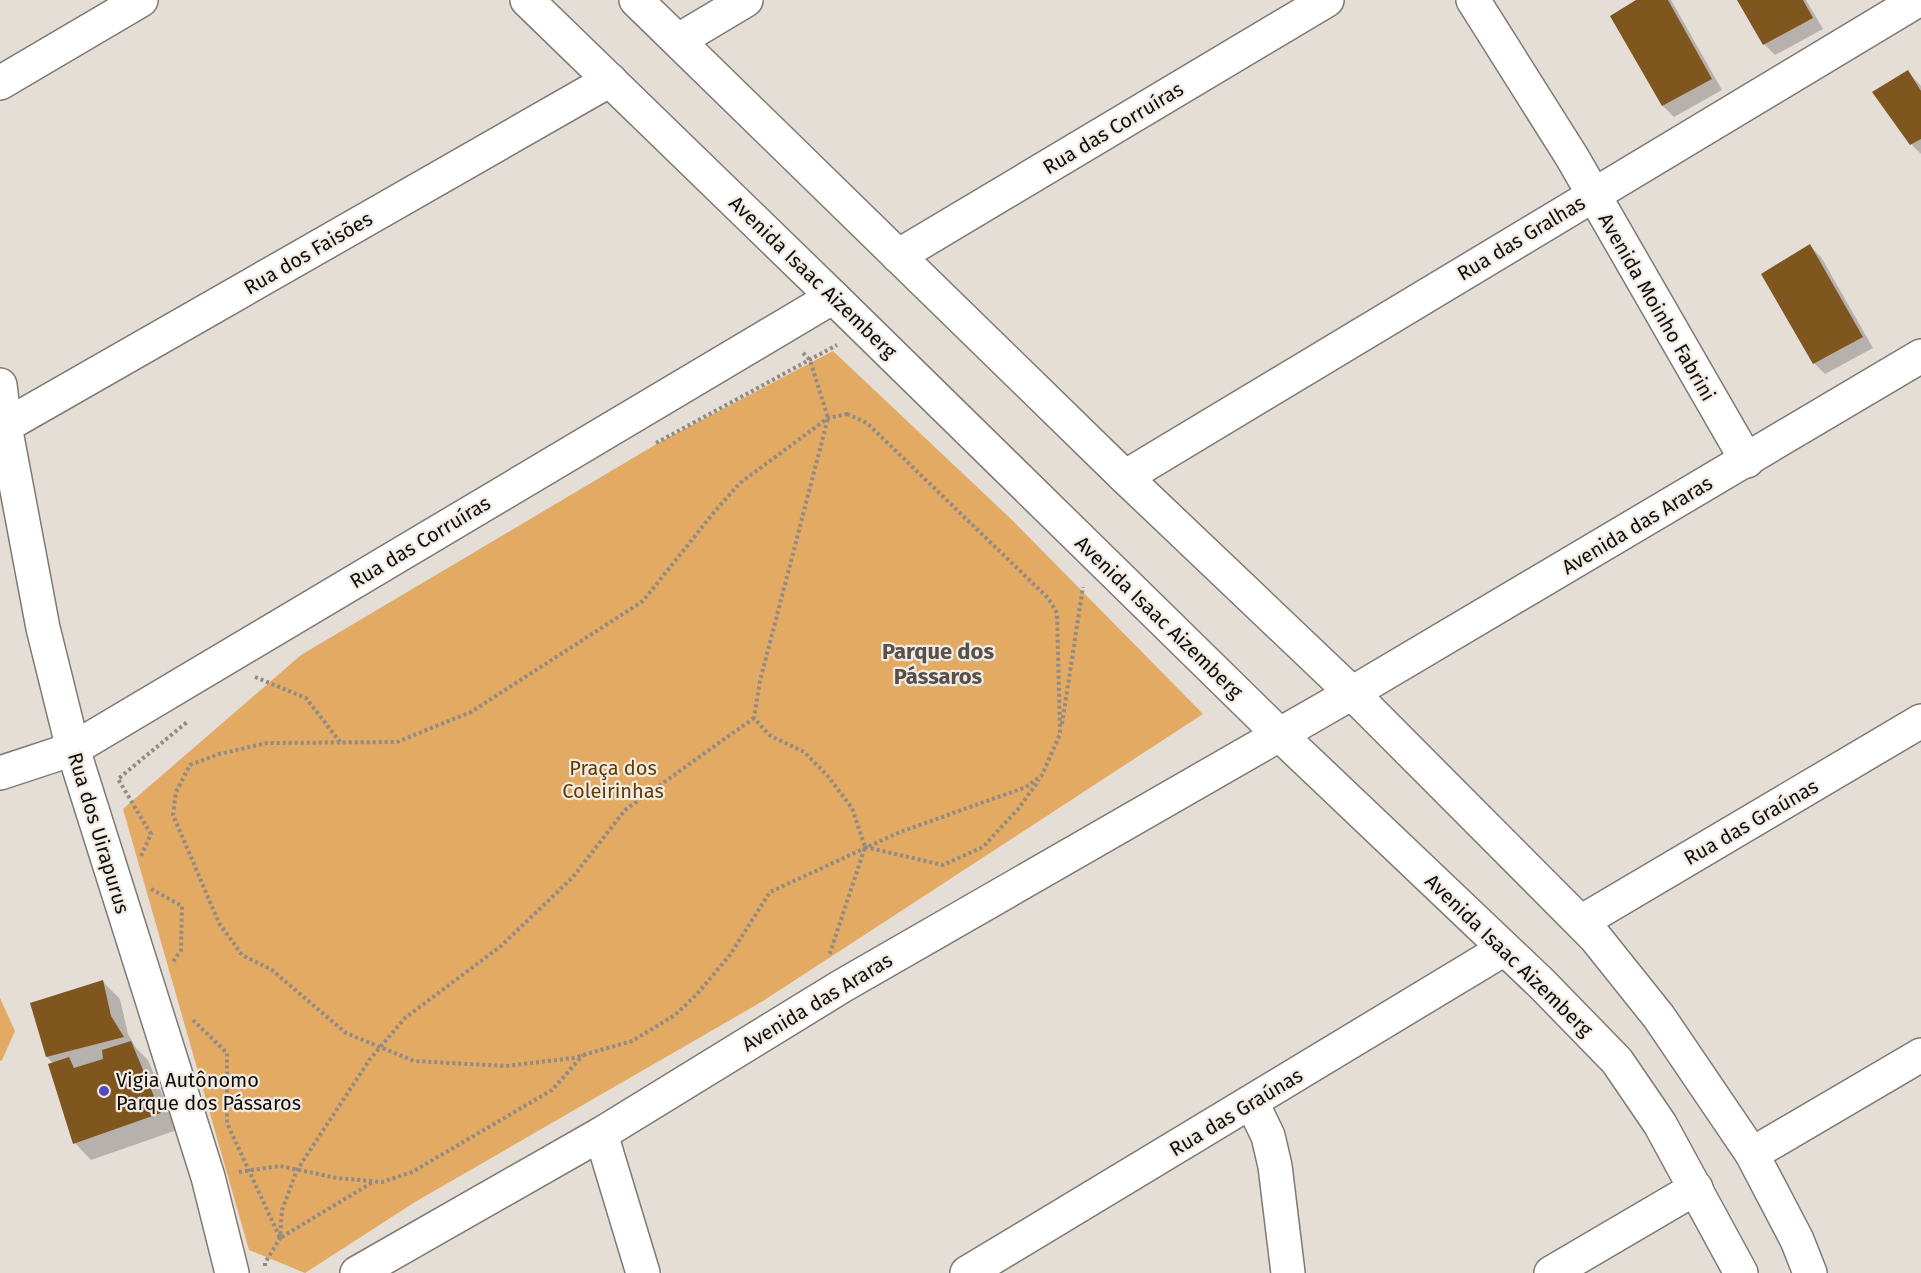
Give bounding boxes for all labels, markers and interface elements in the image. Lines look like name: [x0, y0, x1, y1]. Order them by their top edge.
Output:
street label: Rua das Corruíras: [1038, 77, 1188, 179]
street label: Rua das Gralhas: [1453, 190, 1589, 286]
street label: Avenida Isaac Aizemberg: [724, 191, 902, 364]
street label: Rua dos Faisões: [239, 206, 377, 300]
street label: Avenida Moinho Fabrini: [1593, 209, 1721, 405]
street label: Avenida das Araras: [1557, 471, 1717, 579]
street label: Rua das Corruíras: [345, 491, 495, 593]
street label: Avenida Isaac Aizemberg: [1070, 531, 1248, 704]
district label: Parque dos Pássaros: [882, 638, 994, 690]
street label: Rua dos Uirapurus: [63, 750, 135, 916]
park label: Praça dos Coleirinhas: [562, 756, 664, 803]
street label: Rua das Graúnas: [1680, 774, 1822, 870]
street label: Avenida Isaac Aizemberg: [1420, 869, 1598, 1042]
street label: Avenida das Araras: [737, 948, 897, 1056]
street label: Rua das Graúnas: [1165, 1063, 1307, 1161]
place label: Vigia Autônomo Parque dos Pássaros: [116, 1068, 301, 1115]
marker: Vigia Autônomo Parque dos Pássaros: [97, 1084, 111, 1098]

